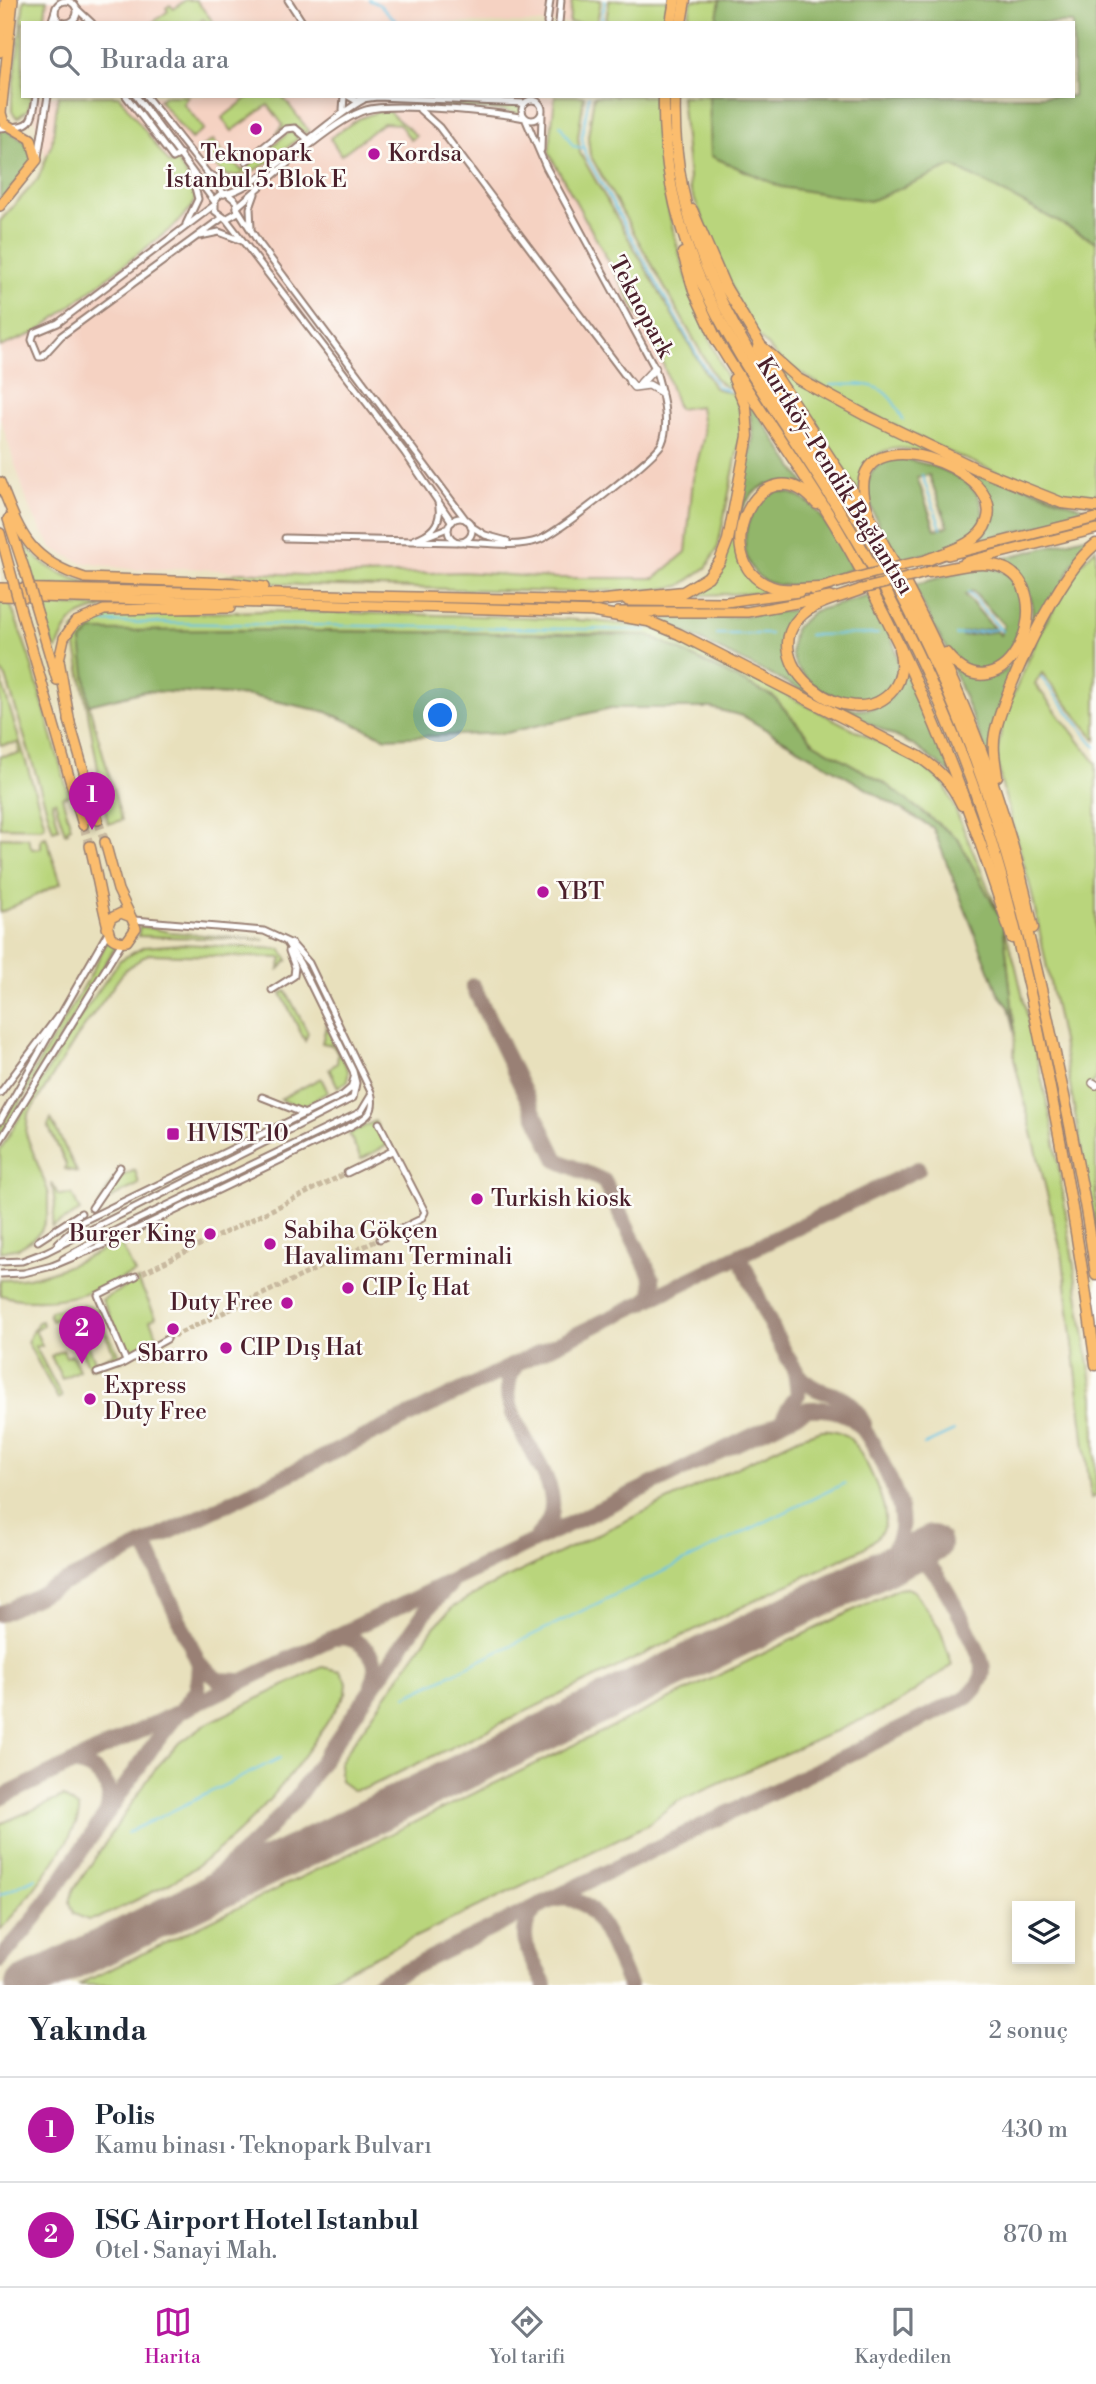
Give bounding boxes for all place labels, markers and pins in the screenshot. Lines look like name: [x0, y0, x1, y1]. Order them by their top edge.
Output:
marker: Teknopark İstanbul 5. Blok E: [248, 121, 264, 137]
place label: Teknopark İstanbul 5. Blok E: [165, 140, 347, 194]
place label: Kordsa: [388, 140, 462, 168]
marker: Kordsa: [366, 146, 382, 162]
pin: 1: [69, 772, 115, 830]
place label: YBT: [556, 878, 604, 906]
marker: YBT: [535, 884, 551, 900]
place label: HVIST 10: [187, 1120, 289, 1148]
marker: HVIST 10: [165, 1126, 181, 1142]
place label: Turkish kiosk: [491, 1185, 632, 1213]
marker: Turkish kiosk: [469, 1191, 485, 1207]
place label: Sabiha Gökçen Havalimanı Terminali: [284, 1217, 513, 1271]
place label: Burger King: [68, 1220, 196, 1248]
marker: Burger King: [202, 1226, 218, 1242]
marker: Sabiha Gökçen Havalimanı Terminali: [262, 1236, 278, 1252]
place label: CIP İç Hat: [362, 1272, 470, 1302]
marker: CIP İç Hat: [340, 1280, 356, 1296]
place label: Duty Free: [170, 1289, 273, 1317]
marker: Duty Free: [279, 1295, 295, 1311]
pin: 2: [59, 1306, 105, 1364]
marker: Sbarro: [165, 1321, 181, 1337]
place label: CIP Dış Hat: [240, 1334, 363, 1362]
place label: Sbarro: [138, 1340, 208, 1368]
marker: CIP Dış Hat: [218, 1340, 234, 1356]
place label: Express Duty Free: [104, 1372, 207, 1426]
marker: Express Duty Free: [82, 1391, 98, 1407]

